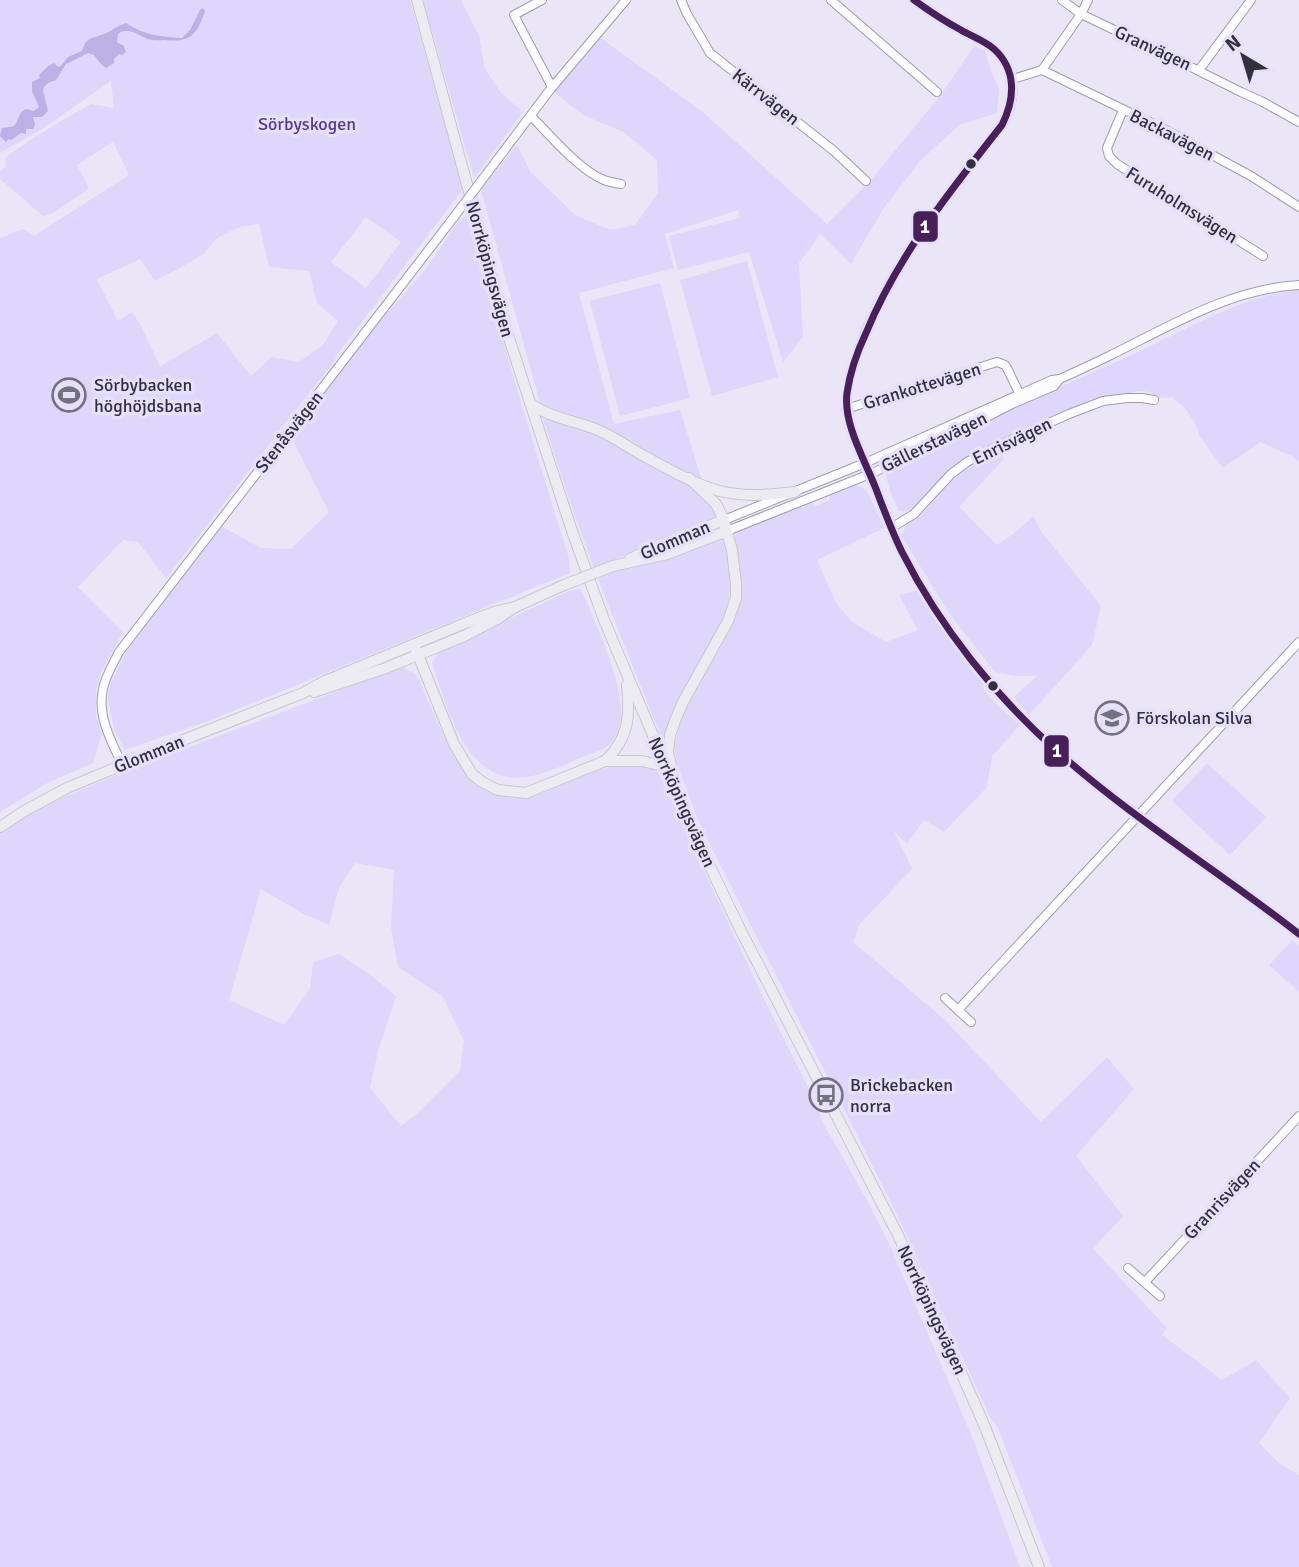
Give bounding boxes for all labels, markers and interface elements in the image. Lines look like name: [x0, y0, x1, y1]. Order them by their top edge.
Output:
street label: Granvägen: [1111, 21, 1195, 75]
north arrow: [1208, 21, 1278, 91]
text: N: [1221, 30, 1246, 57]
street label: Kärrvägen: [728, 64, 804, 130]
street label: Backavägen: [1126, 104, 1218, 166]
park label: Sörbyskogen: [258, 113, 356, 135]
unlabelled marker: [964, 157, 978, 171]
street label: Furuholmsvägen: [1122, 162, 1242, 248]
street label: Norrköpingsvägen: [461, 199, 519, 339]
line badge: 1: [912, 210, 939, 243]
text: 1: [920, 215, 930, 239]
street label: Grankottevägen: [861, 358, 983, 414]
place label: Sörbybacken höghöjdsbana: [94, 374, 202, 417]
sports icon: Sörbybacken höghöjdsbana: [50, 376, 88, 414]
street label: Stenåsvägen: [250, 387, 328, 477]
street label: Gällerstavägen: [877, 407, 991, 477]
street label: Enrisvägen: [969, 412, 1055, 470]
street label: Glomman: [637, 515, 713, 565]
unlabelled marker: [986, 679, 1000, 693]
school or university icon: Förskolan Silva: [1093, 699, 1131, 737]
place label: Förskolan Silva: [1136, 707, 1252, 729]
street label: Glomman: [111, 730, 187, 778]
street label: Norrköpingsvägen: [643, 734, 721, 870]
line badge: 1: [1043, 734, 1070, 768]
text: 1: [1052, 739, 1062, 763]
place label: Brickebacken norra: [850, 1074, 953, 1117]
bus stop icon: Brickebacken norra: [807, 1076, 845, 1114]
street label: Granrisvägen: [1179, 1154, 1265, 1244]
street label: Norrköpingsvägen: [892, 1242, 972, 1378]

